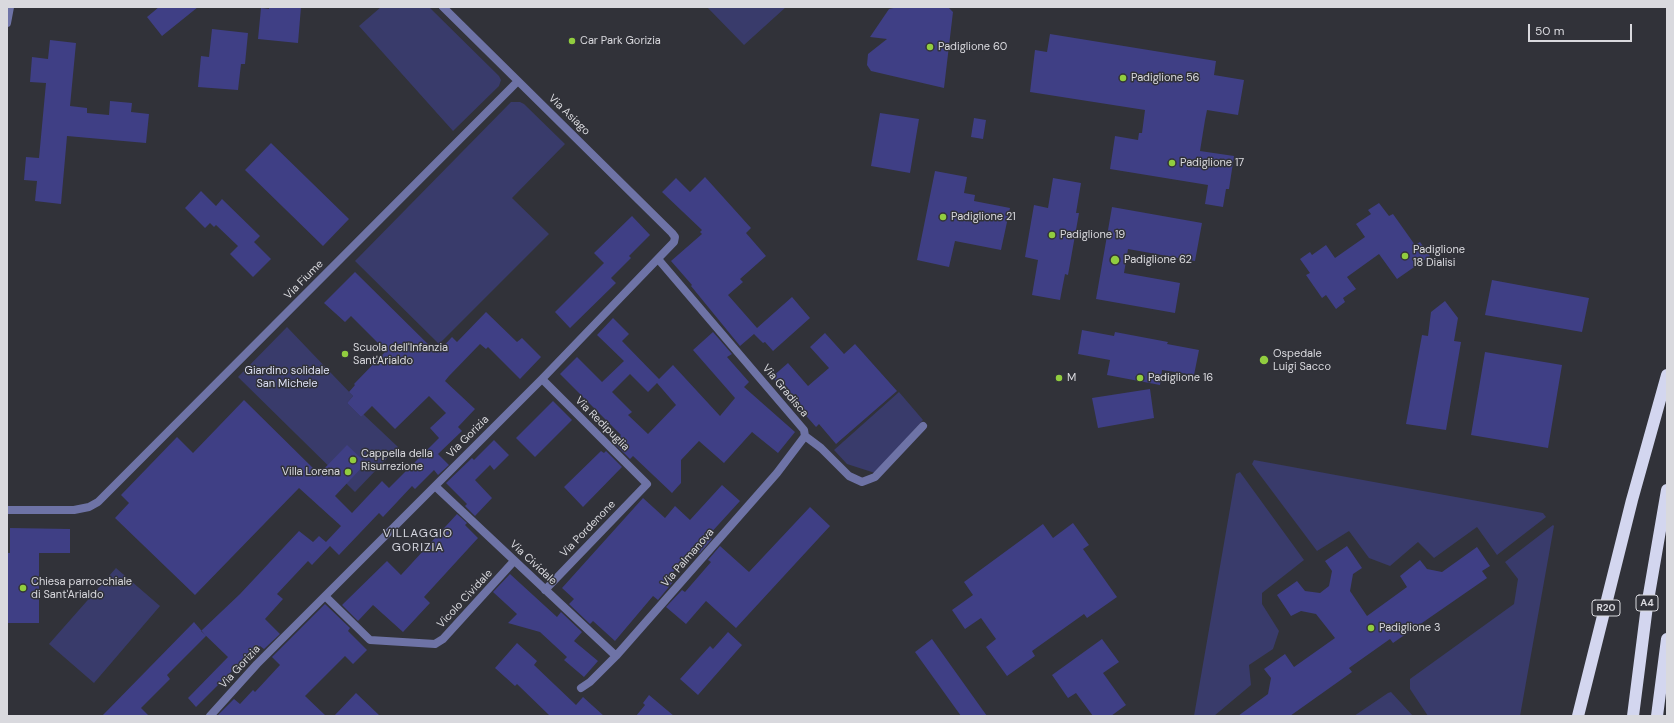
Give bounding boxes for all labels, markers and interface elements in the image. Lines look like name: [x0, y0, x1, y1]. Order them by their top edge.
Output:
scale bar: [1530, 16, 1634, 42]
text: 50 m: [1535, 23, 1564, 39]
place label: Car Park Gorizia: [580, 34, 661, 48]
marker: Car Park Gorizia: [567, 36, 577, 46]
place label: Padiglione 60: [938, 40, 1007, 54]
marker: Padiglione 60: [925, 42, 935, 52]
place label: Padiglione 56: [1131, 71, 1200, 85]
marker: Padiglione 56: [1118, 73, 1128, 83]
street label: Via Asiago: [545, 92, 593, 138]
place label: Padiglione 17: [1180, 156, 1244, 170]
marker: Padiglione 17: [1167, 158, 1177, 168]
place label: Padiglione 21: [951, 210, 1016, 224]
marker: Padiglione 21: [938, 212, 948, 222]
place label: Padiglione 19: [1060, 228, 1125, 242]
marker: Padiglione 19: [1047, 230, 1057, 240]
place label: Padiglione 18 Dialisi: [1413, 243, 1465, 269]
marker: Padiglione 18 Dialisi: [1400, 251, 1410, 261]
place label: Padiglione 62: [1124, 253, 1192, 267]
marker: Padiglione 62: [1109, 254, 1121, 266]
street label: Via Fiume: [282, 258, 326, 302]
place label: Scuola dell'Infanzia Sant'Arialdo: [353, 341, 448, 367]
place label: Ospedale Luigi Sacco: [1273, 347, 1331, 373]
marker: Scuola dell'Infanzia Sant'Arialdo: [340, 349, 350, 359]
marker: Ospedale Luigi Sacco: [1258, 354, 1270, 366]
street label: Via Gradisca: [759, 362, 811, 420]
park label: Giardino solidale San Michele: [245, 364, 329, 390]
place label: M: [1067, 371, 1076, 385]
place label: Padiglione 16: [1148, 371, 1213, 385]
marker: M: [1054, 373, 1064, 383]
marker: Padiglione 16: [1135, 373, 1145, 383]
street label: Via Redipuglia: [572, 394, 632, 454]
street label: Via Gorizia: [444, 413, 492, 461]
place label: Cappella della Risurrezione: [361, 447, 433, 473]
marker: Cappella della Risurrezione: [348, 455, 358, 465]
place label: Villa Lorena: [282, 465, 340, 479]
marker: Villa Lorena: [343, 467, 353, 477]
street label: Via Pordenone: [558, 498, 618, 560]
street label: Via Palmanova: [659, 526, 717, 590]
district label: VILLAGGIO GORIZIA: [383, 527, 453, 555]
street label: Via Cividale: [507, 538, 559, 588]
street label: Vicolo Cividale: [435, 567, 495, 631]
place label: Chiesa parrocchiale di Sant'Arialdo: [31, 575, 132, 601]
marker: Chiesa parrocchiale di Sant'Arialdo: [18, 583, 28, 593]
road number: A4: [1636, 595, 1658, 611]
road number: R20: [1592, 600, 1620, 616]
place label: Padiglione 3: [1379, 621, 1440, 635]
marker: Padiglione 3: [1366, 623, 1376, 633]
street label: Via Gorizia: [217, 643, 263, 691]

